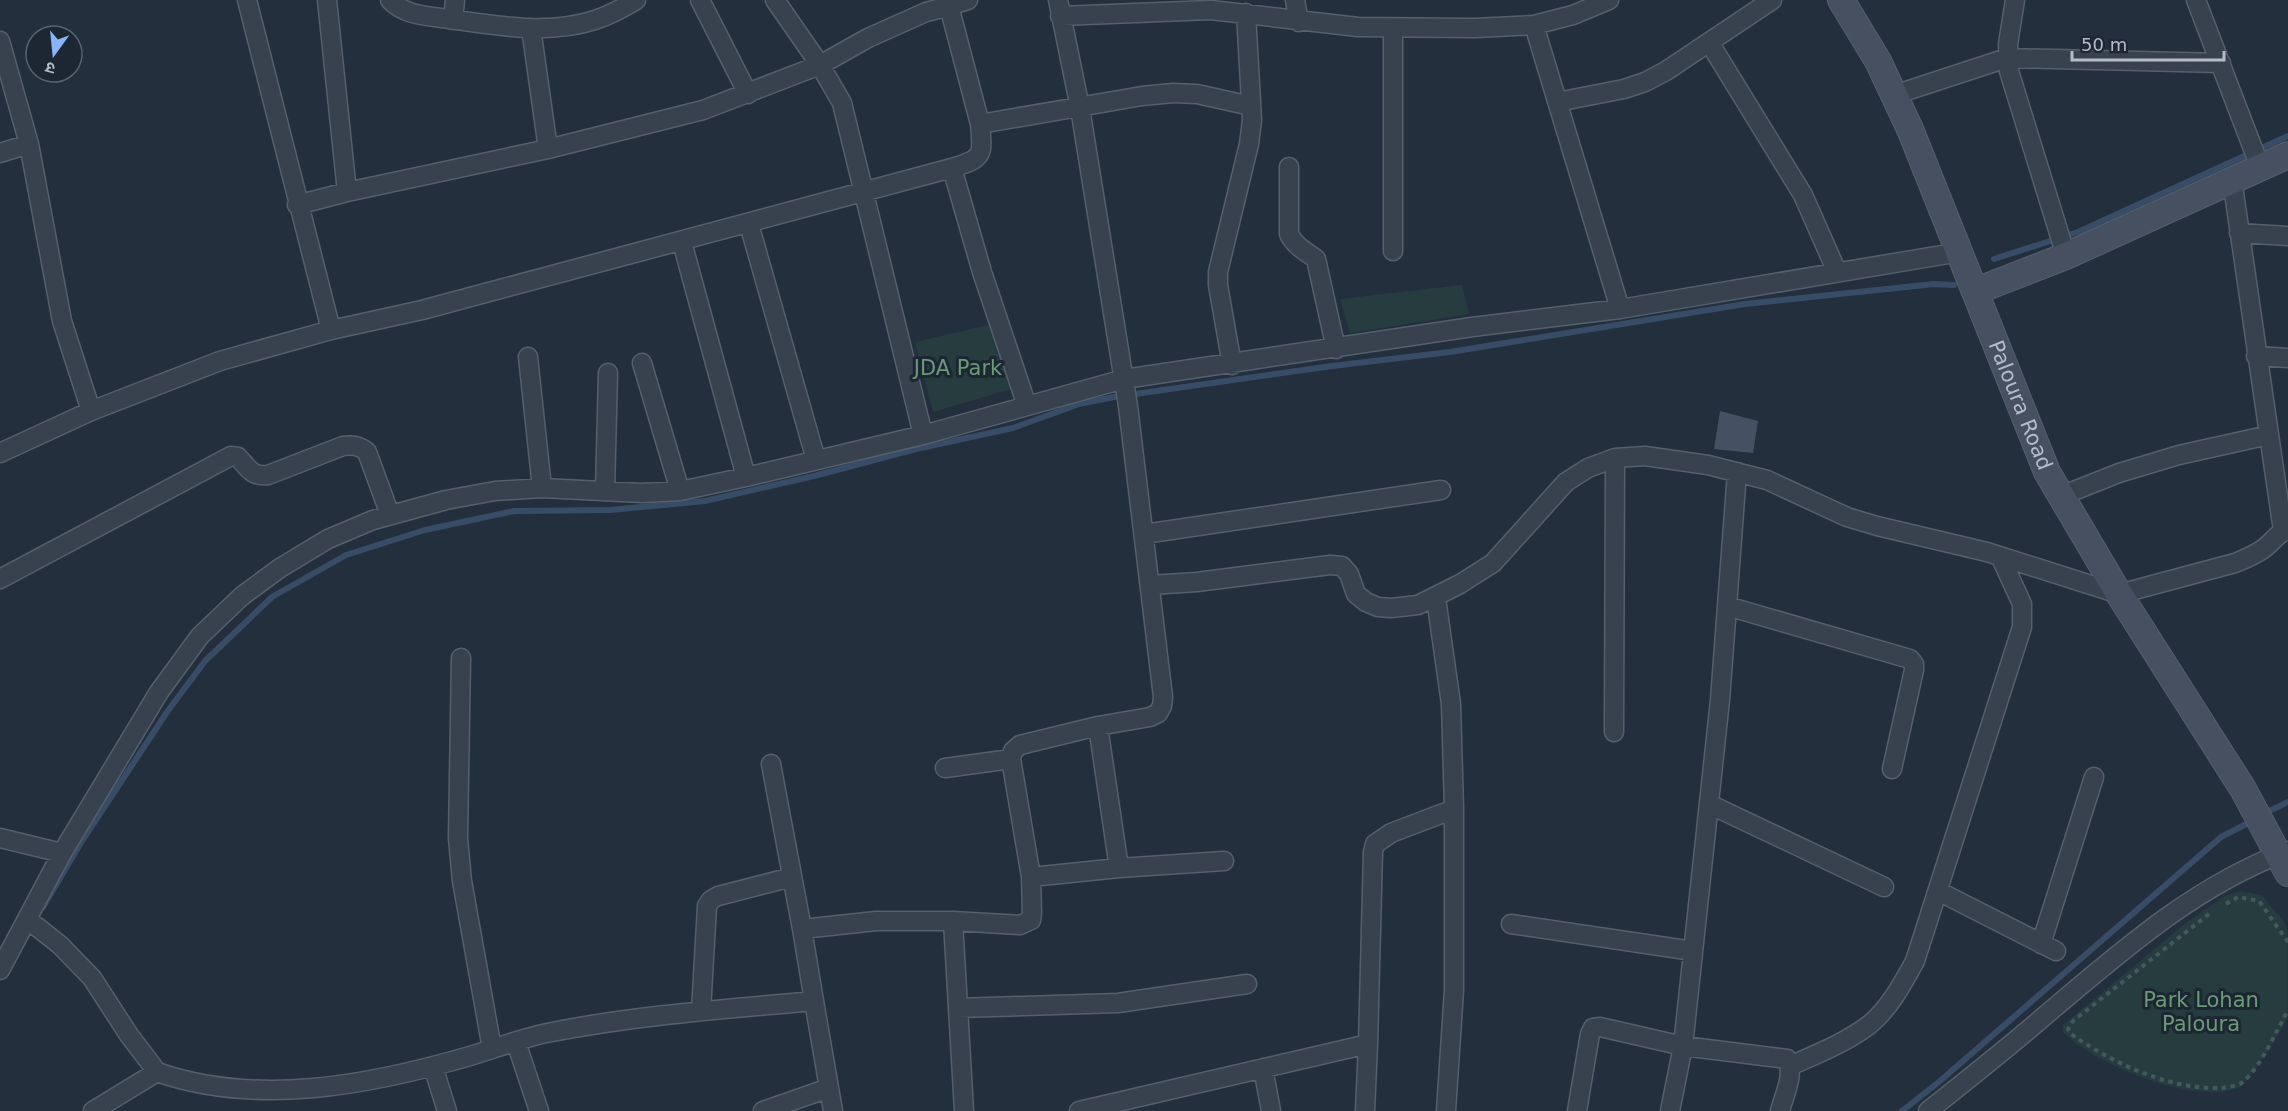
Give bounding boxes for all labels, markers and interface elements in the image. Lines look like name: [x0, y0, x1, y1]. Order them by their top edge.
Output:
north arrow: [24, 24, 84, 84]
scale bar: [2072, 24, 2224, 62]
text: 50 m: [2081, 34, 2127, 55]
text: उ: [43, 57, 57, 78]
street label: Paloura Road: [1984, 337, 2057, 474]
park label: JDA Park: [912, 356, 1003, 380]
park label: Park Lohan Paloura: [2143, 988, 2259, 1036]

